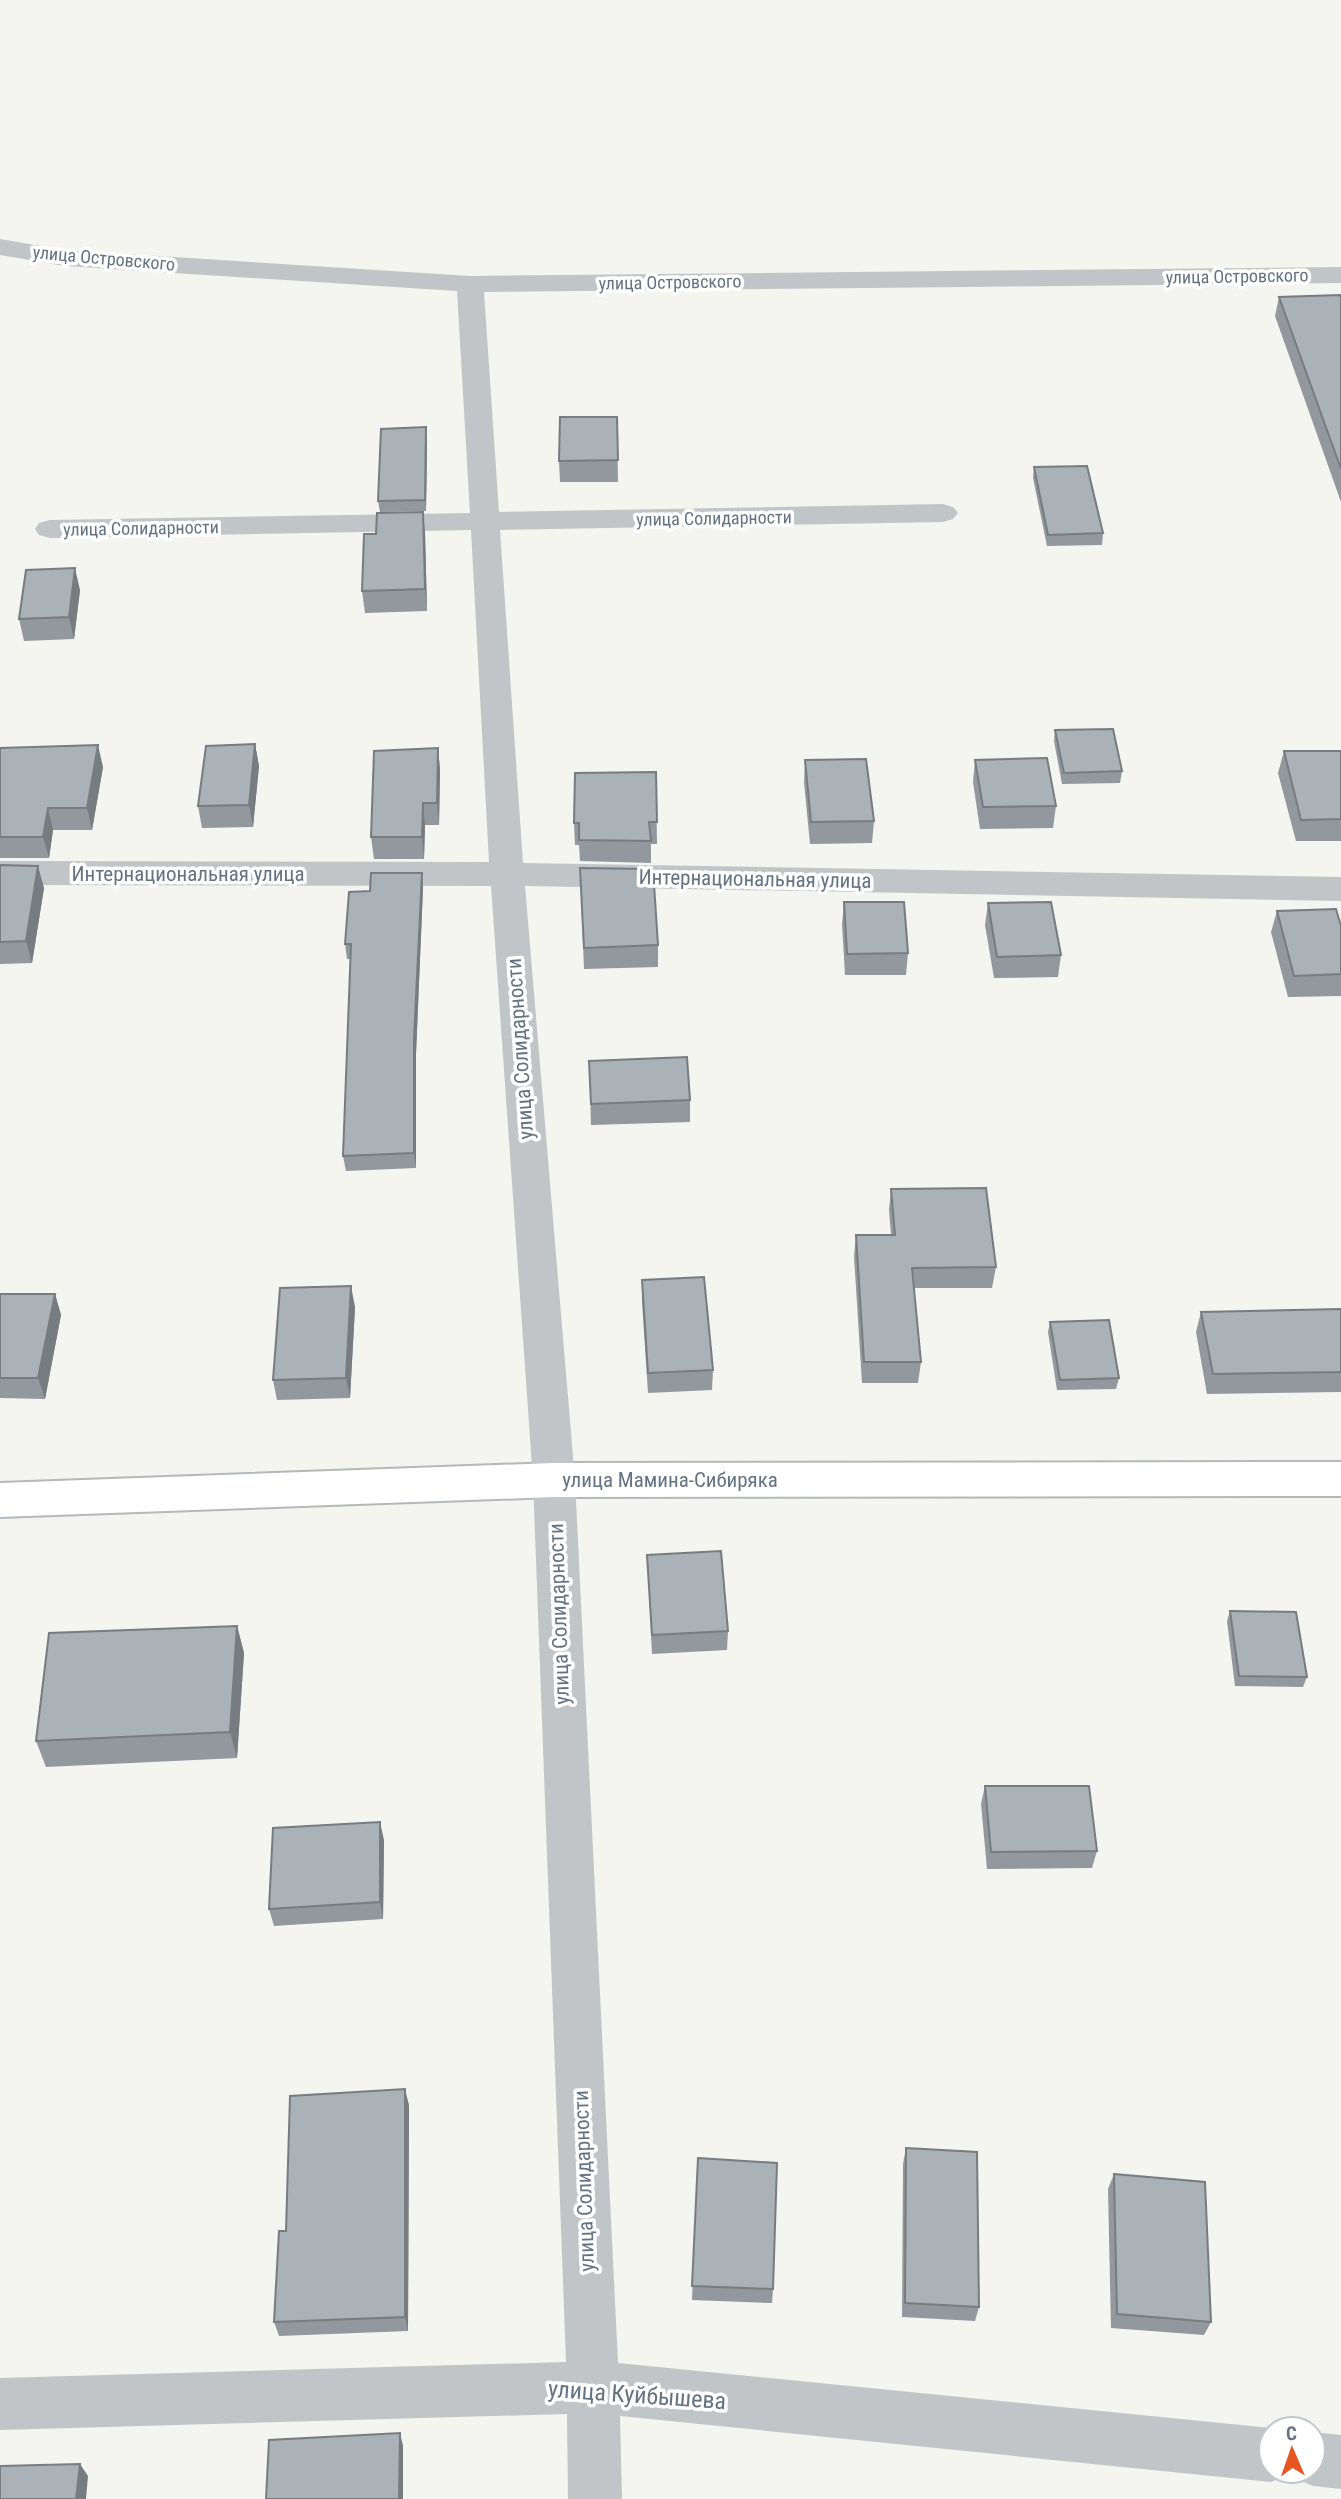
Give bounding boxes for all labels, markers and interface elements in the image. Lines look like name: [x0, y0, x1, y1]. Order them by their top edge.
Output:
street label: улица Островского: [32, 241, 176, 275]
street label: улица Островского: [1165, 264, 1309, 288]
street label: улица Островского: [598, 270, 742, 294]
street label: улица Солидарности: [636, 506, 792, 530]
street label: улица Солидарности: [63, 516, 219, 540]
street label: Интернациональная улица: [71, 862, 305, 886]
street label: Интернациональная улица: [638, 865, 872, 893]
street label: улица Солидарности: [502, 958, 538, 1140]
street label: улица Мамина-Сибиряка: [562, 1468, 778, 1492]
street label: улица Солидарности: [544, 1523, 574, 1705]
street label: улица Солидарности: [569, 2090, 599, 2272]
street label: улица Куйбышева: [547, 2375, 727, 2415]
north arrow: [1257, 2415, 1327, 2485]
text: С: [1286, 2422, 1297, 2445]

